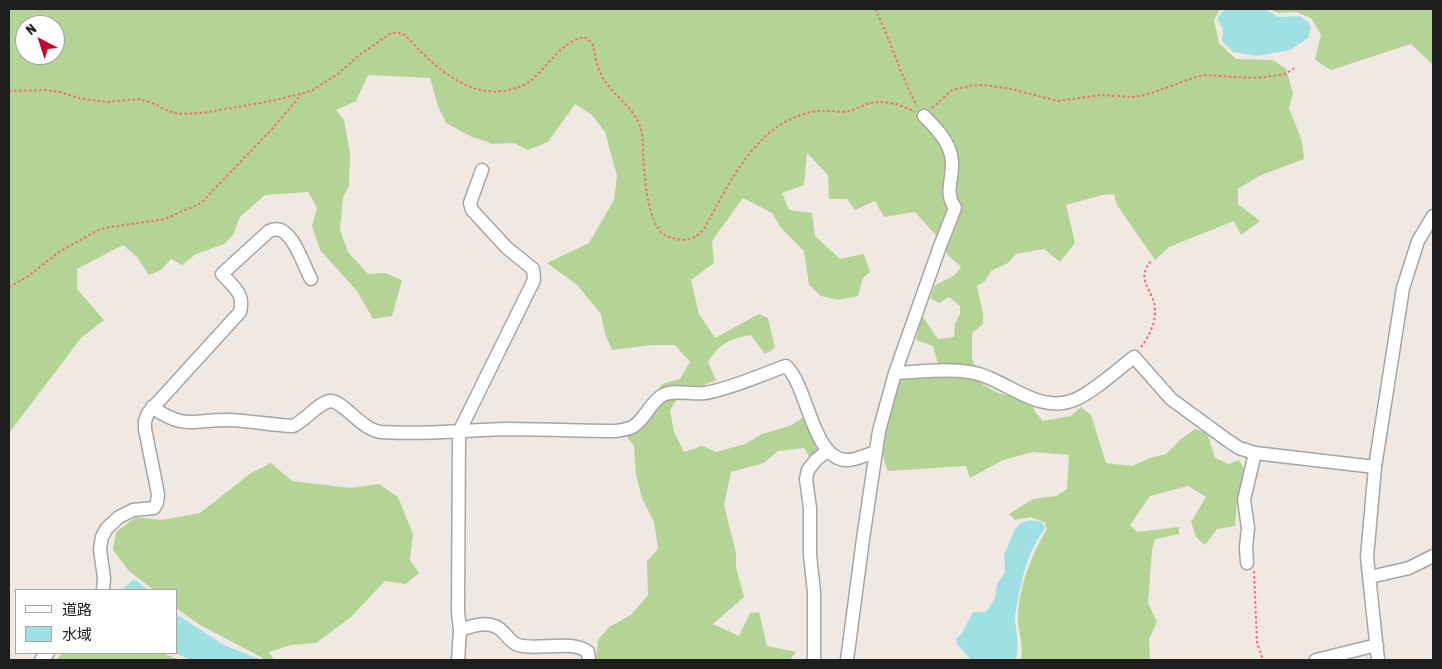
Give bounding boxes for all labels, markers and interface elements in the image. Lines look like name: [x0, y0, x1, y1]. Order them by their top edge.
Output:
north arrow: [15, 15, 65, 65]
text: N: [23, 20, 39, 38]
legend: [15, 589, 178, 654]
text: 道路: [62, 601, 92, 618]
text: 水域: [62, 626, 92, 643]

